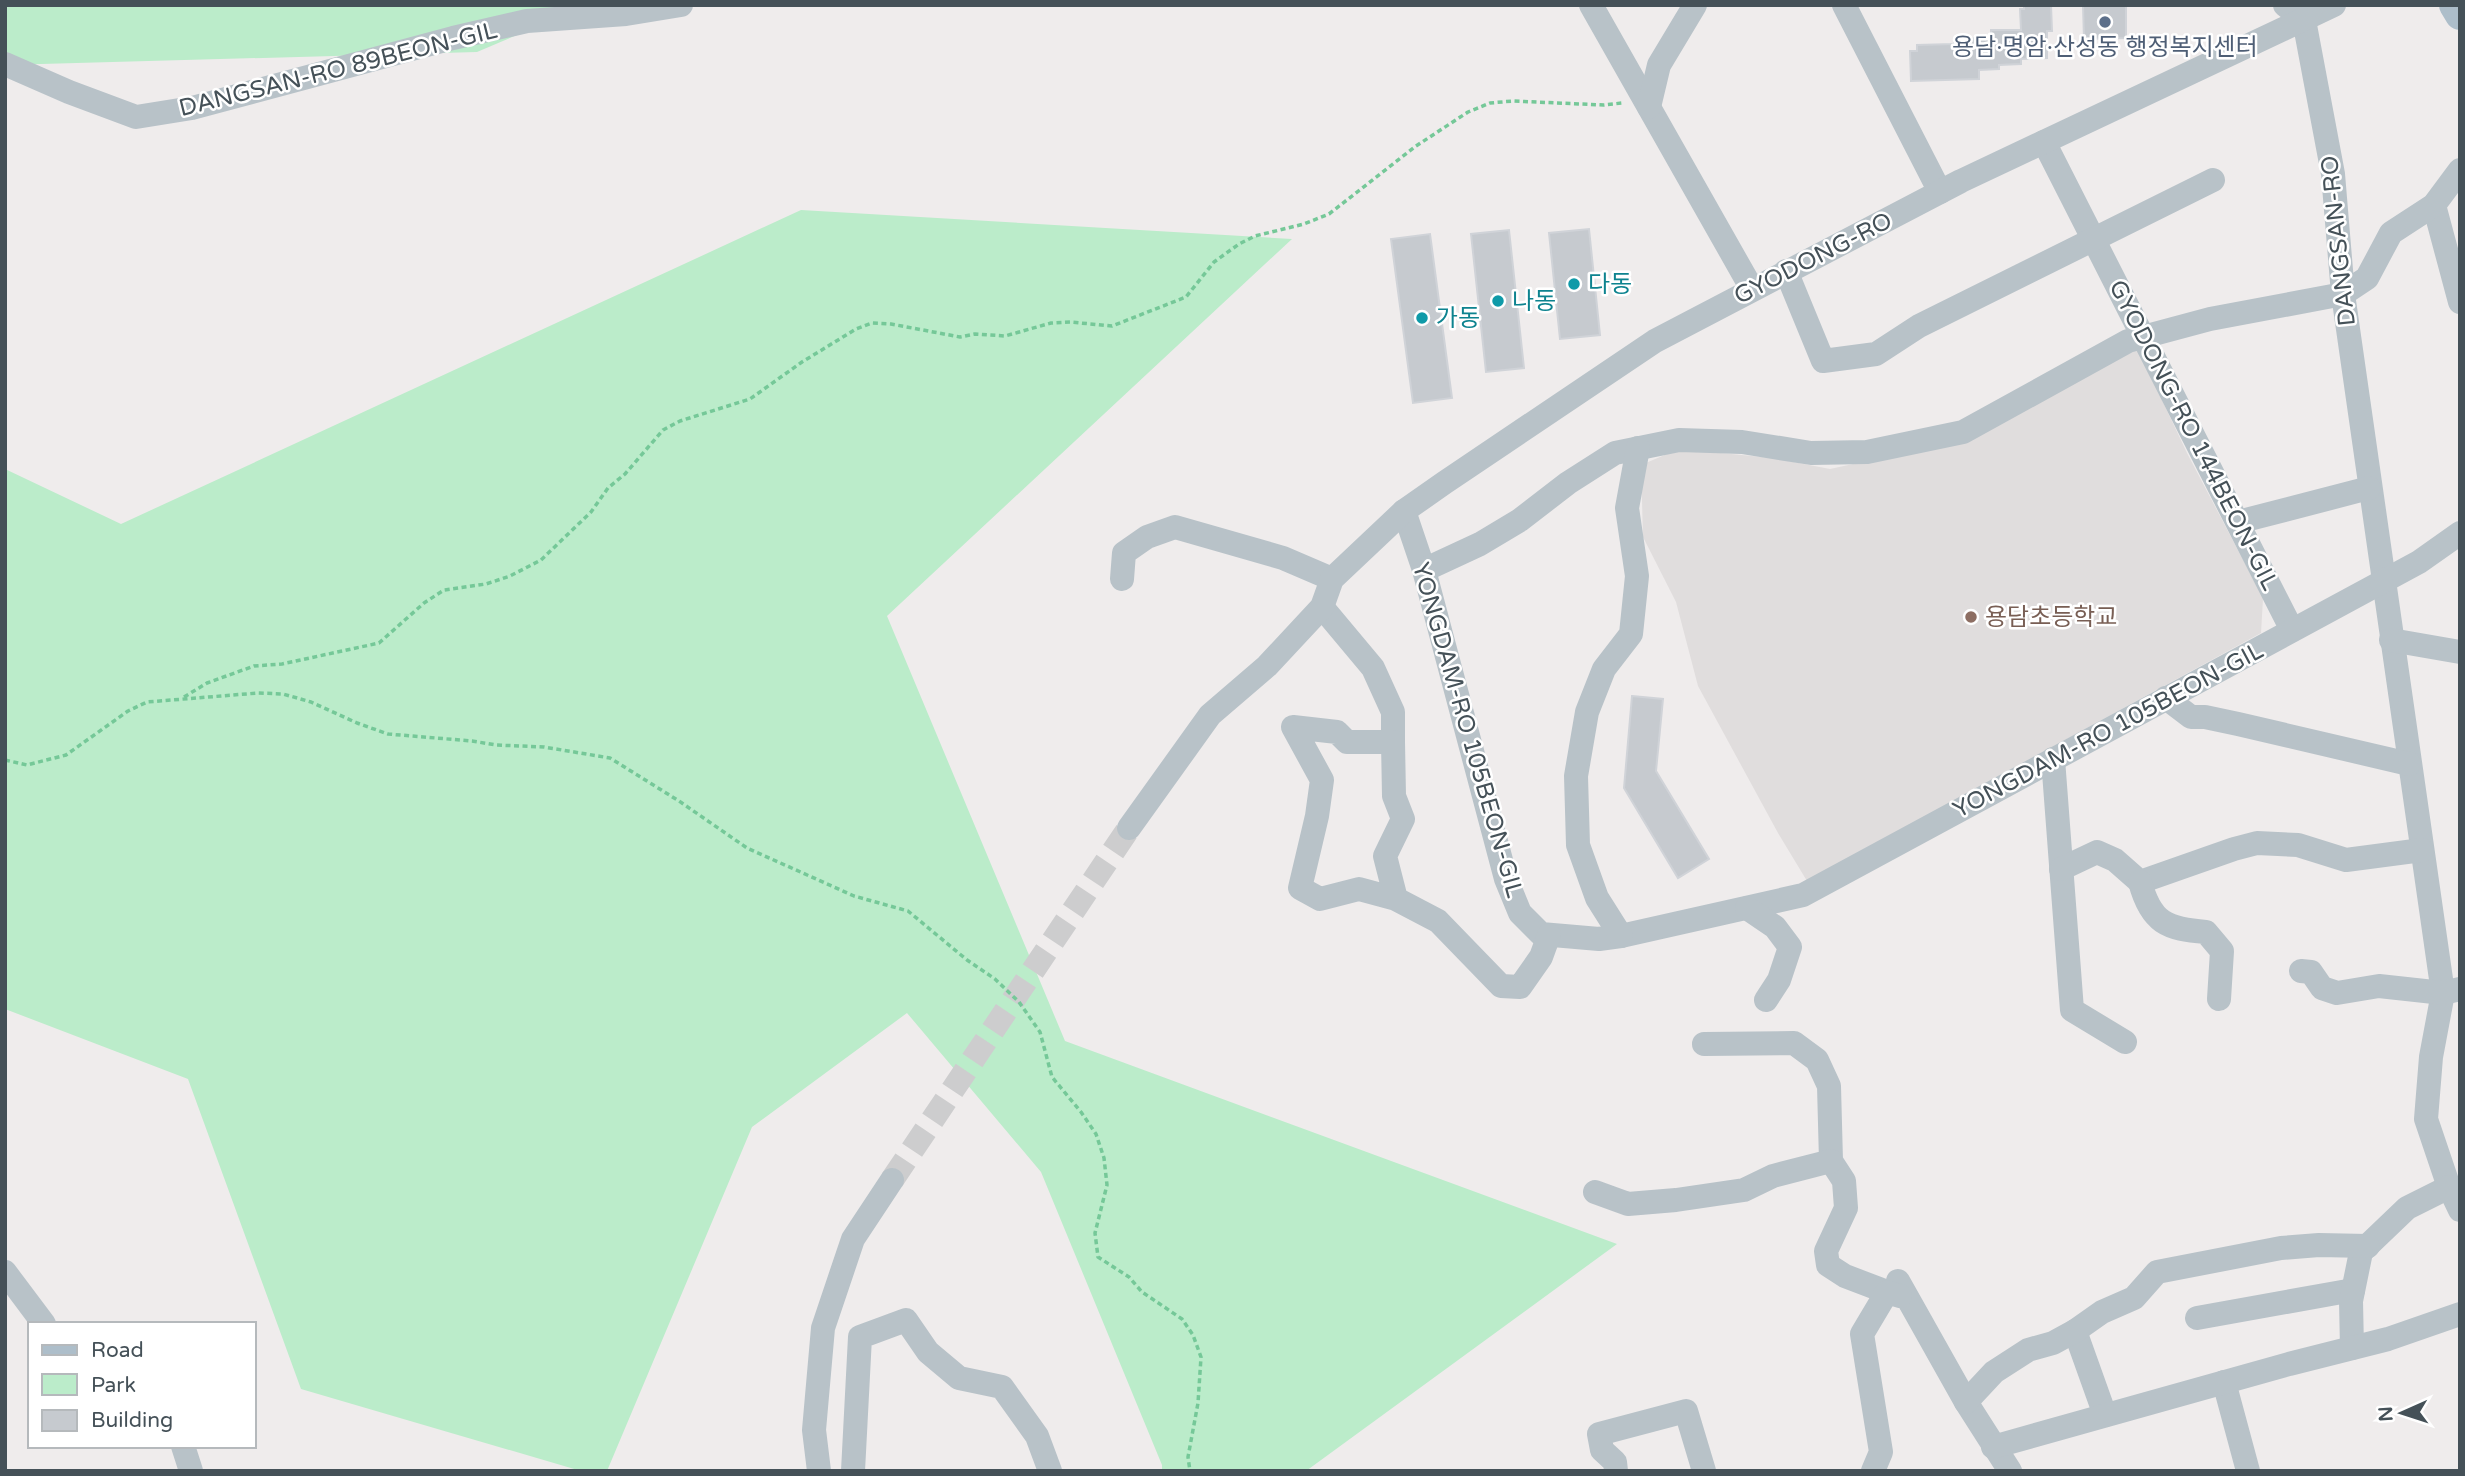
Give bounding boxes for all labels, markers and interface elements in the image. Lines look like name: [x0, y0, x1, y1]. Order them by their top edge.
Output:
marker: 용담·명암·산성동 행정복지센터: [2097, 14, 2113, 30]
street label: DANGSAN-RO 89BEON-GIL: [176, 16, 500, 123]
place label: 용담·명암·산성동 행정복지센터: [1952, 33, 2258, 62]
street label: DANGSAN-RO: [2315, 154, 2362, 328]
street label: GYODONG-RO: [1729, 206, 1897, 311]
place label: 다동: [1588, 270, 1632, 299]
street label: GYODONG-RO 144BEON-GIL: [2102, 275, 2285, 595]
marker: 다동: [1566, 276, 1582, 292]
place label: 나동: [1512, 287, 1556, 316]
marker: 나동: [1490, 293, 1506, 309]
place label: 가동: [1436, 304, 1480, 333]
marker: 가동: [1414, 310, 1430, 326]
street label: YONGDAM-RO 105BEON-GIL: [1406, 559, 1529, 901]
place label: 용담초등학교: [1985, 603, 2117, 632]
marker: 용담초등학교: [1963, 609, 1979, 625]
street label: YONGDAM-RO 105BEON-GIL: [1948, 636, 2269, 825]
legend: [28, 1322, 256, 1448]
text: Road: [91, 1338, 144, 1363]
text: Park: [91, 1373, 136, 1398]
north arrow: [2367, 1378, 2437, 1448]
text: N: [2375, 1406, 2397, 1422]
text: Building: [91, 1408, 173, 1433]

